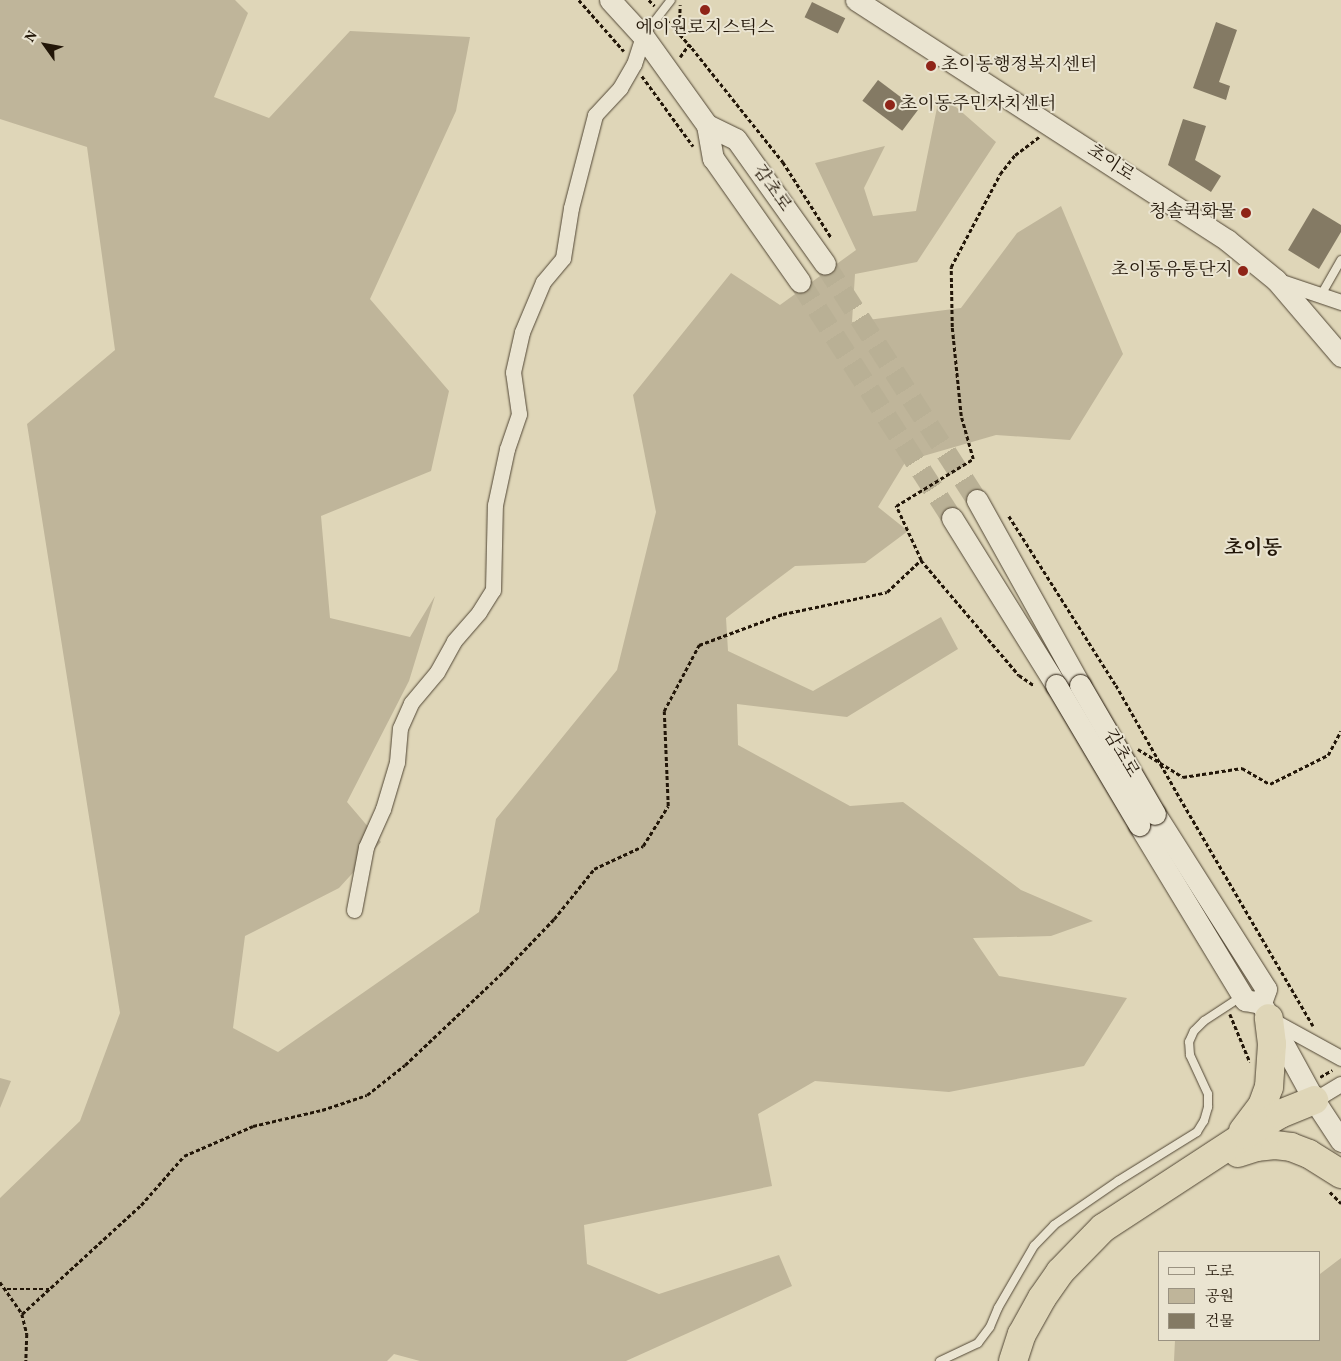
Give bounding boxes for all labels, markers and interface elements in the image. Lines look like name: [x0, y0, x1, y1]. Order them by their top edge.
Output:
marker: 에이원로지스틱스: [699, 4, 711, 16]
place label: 에이원로지스틱스: [635, 18, 775, 40]
north arrow: [20, 20, 70, 70]
text: N: [21, 27, 43, 46]
place label: 초이동행정복지센터: [941, 55, 1097, 77]
marker: 초이동행정복지센터: [925, 60, 937, 72]
place label: 초이동주민자치센터: [900, 94, 1056, 116]
marker: 초이동주민자치센터: [884, 99, 896, 111]
street label: 초이로: [1082, 141, 1138, 187]
street label: 감초로: [747, 161, 795, 217]
place label: 청솔퀵화물: [1149, 202, 1236, 224]
marker: 청솔퀵화물: [1240, 207, 1252, 219]
place label: 초이동유통단지: [1111, 260, 1233, 282]
marker: 초이동유통단지: [1237, 265, 1249, 277]
district label: 초이동: [1224, 537, 1282, 561]
street label: 감초로: [1098, 726, 1142, 782]
legend: [1158, 1251, 1321, 1341]
text: 도로: [1205, 1262, 1234, 1283]
text: 공원: [1205, 1287, 1234, 1308]
text: 건물: [1205, 1312, 1234, 1333]

